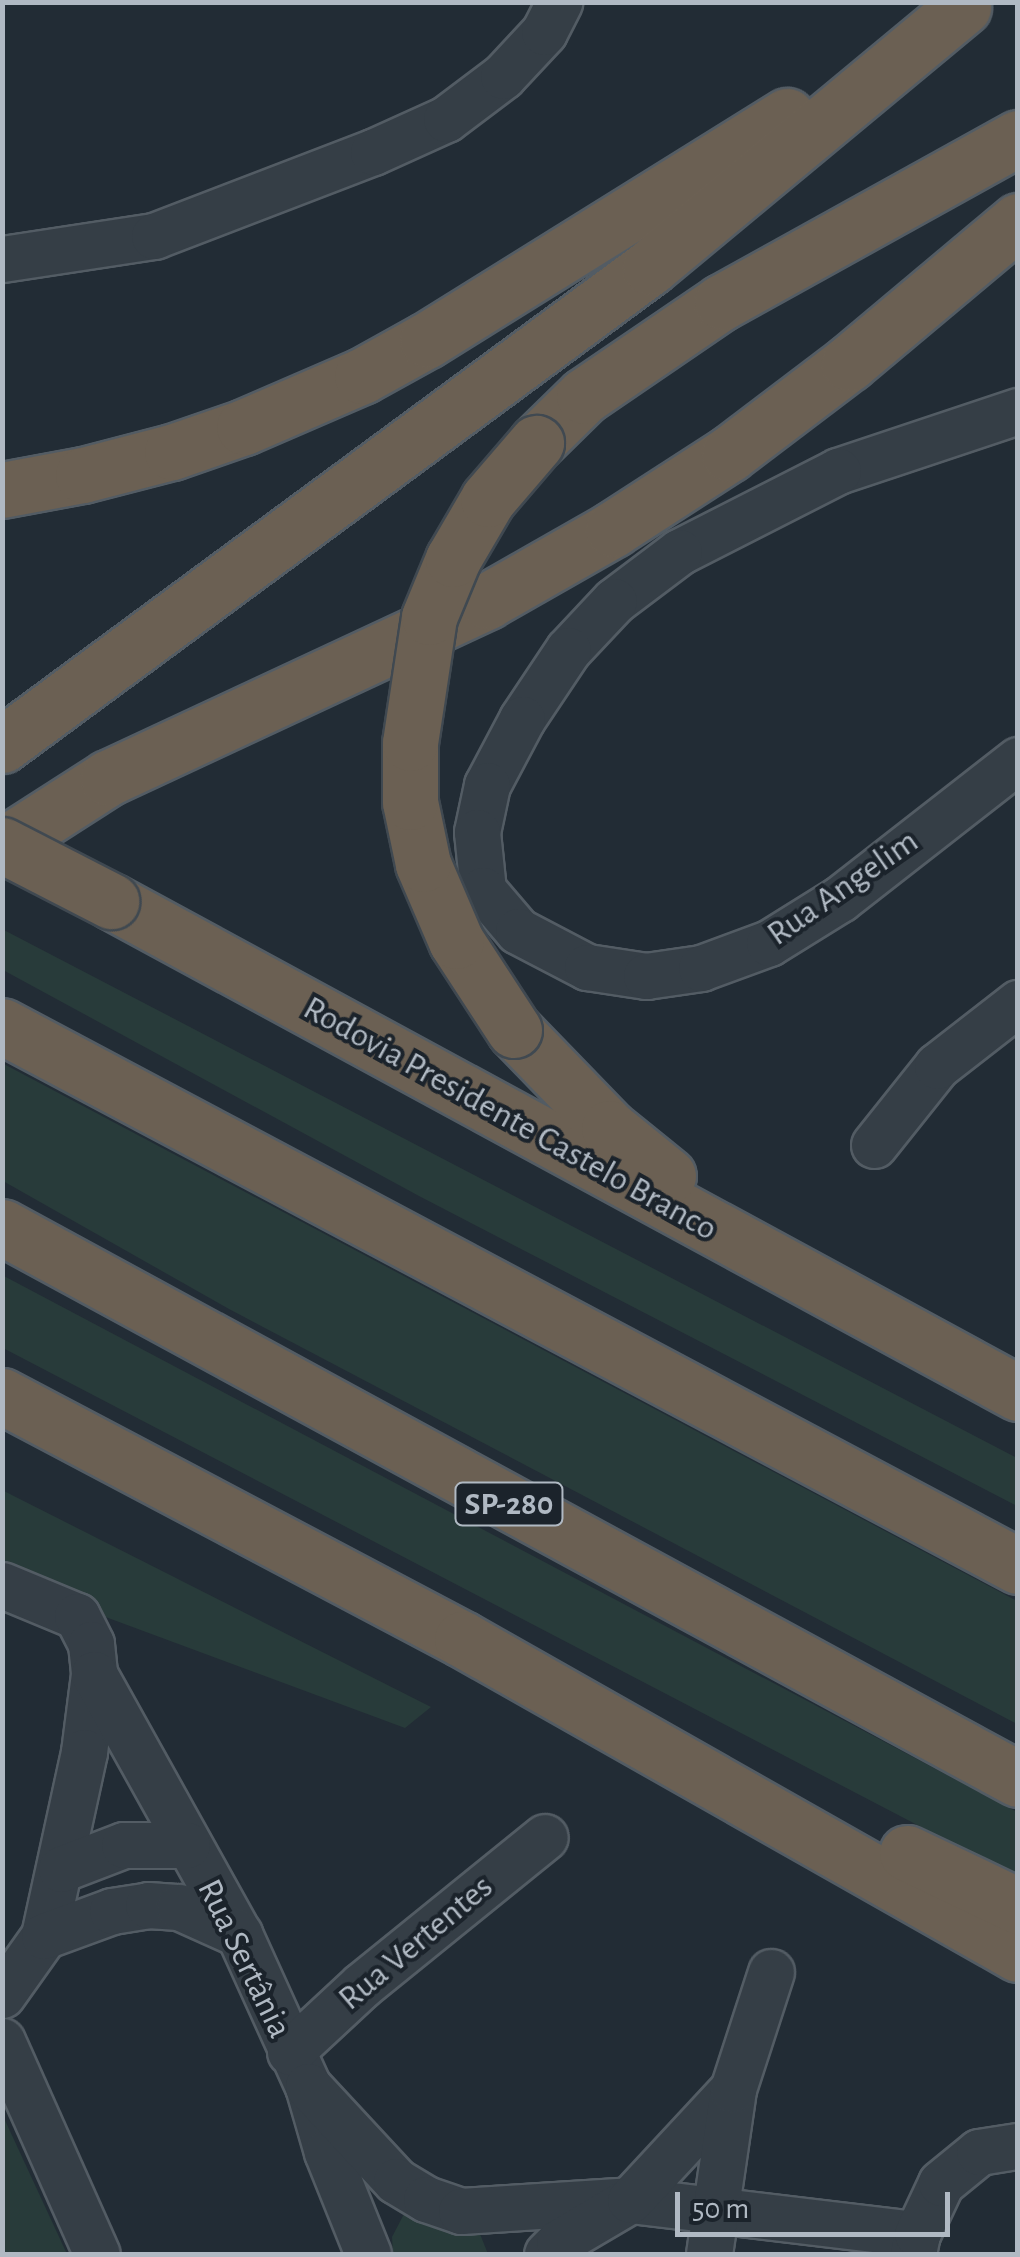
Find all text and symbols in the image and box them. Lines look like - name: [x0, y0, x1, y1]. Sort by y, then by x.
- street label: Rua Angelim: [759, 821, 927, 955]
- street label: Rodovia Presidente Castelo Branco: [296, 988, 724, 1250]
- road number: SP-280: [454, 1477, 564, 1531]
- street label: Rua Vertentes: [330, 1866, 502, 2020]
- street label: Rua Sertânia: [188, 1873, 300, 2045]
- scale bar: [680, 2172, 955, 2234]
- text: 50 m: [692, 2194, 749, 2224]

